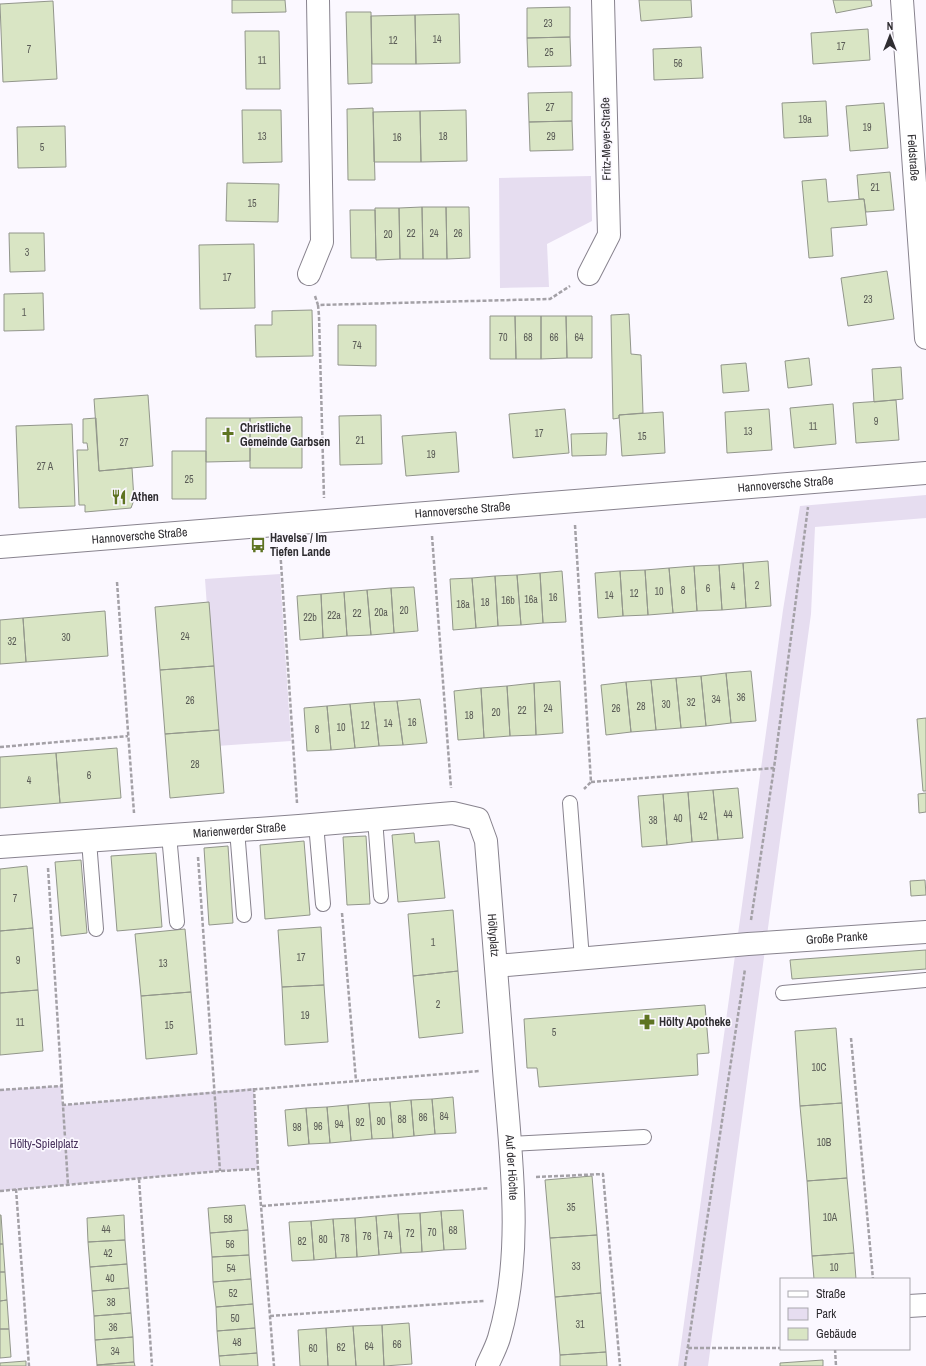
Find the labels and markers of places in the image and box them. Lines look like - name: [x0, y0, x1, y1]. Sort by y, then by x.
- place label: Christliche Gemeinde Garbsen: [240, 420, 330, 450]
- church icon: Christliche Gemeinde Garbsen: [219, 426, 237, 444]
- restaurant icon: Athen: [110, 488, 128, 506]
- place label: Athen: [131, 489, 159, 505]
- place label: Havelse / Im Tiefen Lande: [270, 530, 331, 560]
- bus stop icon: Havelse / Im Tiefen Lande: [249, 536, 267, 554]
- pharmacy icon: Hölty Apotheke: [638, 1013, 656, 1031]
- place label: Hölty Apotheke: [659, 1014, 731, 1030]

